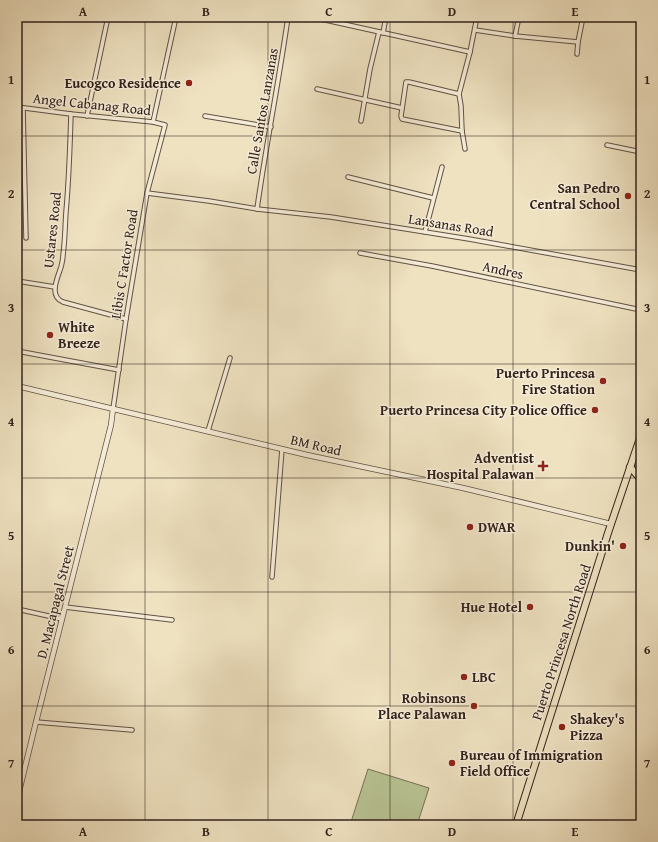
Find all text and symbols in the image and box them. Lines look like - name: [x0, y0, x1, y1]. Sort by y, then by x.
- text: A: [79, 2, 88, 21]
- text: B: [202, 2, 210, 21]
- text: C: [325, 2, 333, 21]
- text: D: [448, 2, 456, 21]
- text: E: [572, 2, 579, 21]
- street label: Calle Santos Lanzanas: [241, 46, 283, 176]
- text: 1: [8, 70, 14, 89]
- text: 1: [644, 70, 650, 89]
- place label: Eucogco Residence: [65, 73, 181, 93]
- marker: Eucogco Residence: [184, 78, 194, 88]
- street label: Angel Cabanag Road: [32, 88, 153, 120]
- place label: San Pedro Central School: [530, 178, 621, 214]
- text: 2: [8, 184, 15, 203]
- text: 2: [644, 184, 651, 203]
- street label: Ustares Road: [38, 190, 66, 269]
- marker: San Pedro Central School: [623, 191, 633, 201]
- street label: Libis C Factor Road: [105, 207, 143, 320]
- street label: Lansanas Road: [407, 208, 495, 242]
- street label: Andres: [481, 256, 525, 284]
- text: 3: [8, 298, 14, 317]
- text: 3: [644, 298, 650, 317]
- place label: White Breeze: [58, 317, 100, 353]
- marker: White Breeze: [45, 330, 55, 340]
- place label: Puerto Princesa Fire Station: [496, 363, 596, 399]
- marker: Puerto Princesa Fire Station: [598, 376, 608, 386]
- place label: Puerto Princesa City Police Office: [380, 400, 587, 420]
- marker: Puerto Princesa City Police Office: [590, 405, 600, 415]
- text: 4: [8, 412, 15, 431]
- text: 4: [644, 412, 651, 431]
- street label: BM Road: [289, 429, 344, 461]
- place label: Adventist Hospital Palawan: [427, 448, 535, 484]
- marker: Adventist Hospital Palawan: [537, 460, 549, 472]
- place label: DWAR: [478, 517, 516, 537]
- marker: DWAR: [465, 522, 475, 532]
- text: 5: [8, 526, 15, 545]
- text: 5: [644, 526, 651, 545]
- place label: Dunkin': [565, 536, 615, 556]
- marker: Dunkin': [618, 541, 628, 551]
- street label: D. Macapagal Street: [31, 543, 79, 661]
- street label: Puerto Princesa North Road: [526, 561, 596, 723]
- place label: Hue Hotel: [461, 597, 523, 617]
- marker: Hue Hotel: [525, 602, 535, 612]
- text: 6: [8, 640, 15, 659]
- text: 6: [644, 640, 651, 659]
- place label: LBC: [472, 667, 496, 687]
- marker: LBC: [459, 672, 469, 682]
- place label: Robinsons Place Palawan: [378, 688, 467, 724]
- marker: Robinsons Place Palawan: [469, 701, 479, 711]
- place label: Shakey's Pizza: [570, 709, 624, 745]
- marker: Shakey's Pizza: [557, 722, 567, 732]
- place label: Bureau of Immigration Field Office: [460, 745, 603, 781]
- text: 7: [8, 754, 15, 773]
- text: 7: [644, 754, 651, 773]
- marker: Bureau of Immigration Field Office: [447, 758, 457, 768]
- text: A: [79, 822, 88, 841]
- text: B: [202, 822, 210, 841]
- text: C: [325, 822, 333, 841]
- text: D: [448, 822, 456, 841]
- text: E: [572, 822, 579, 841]

